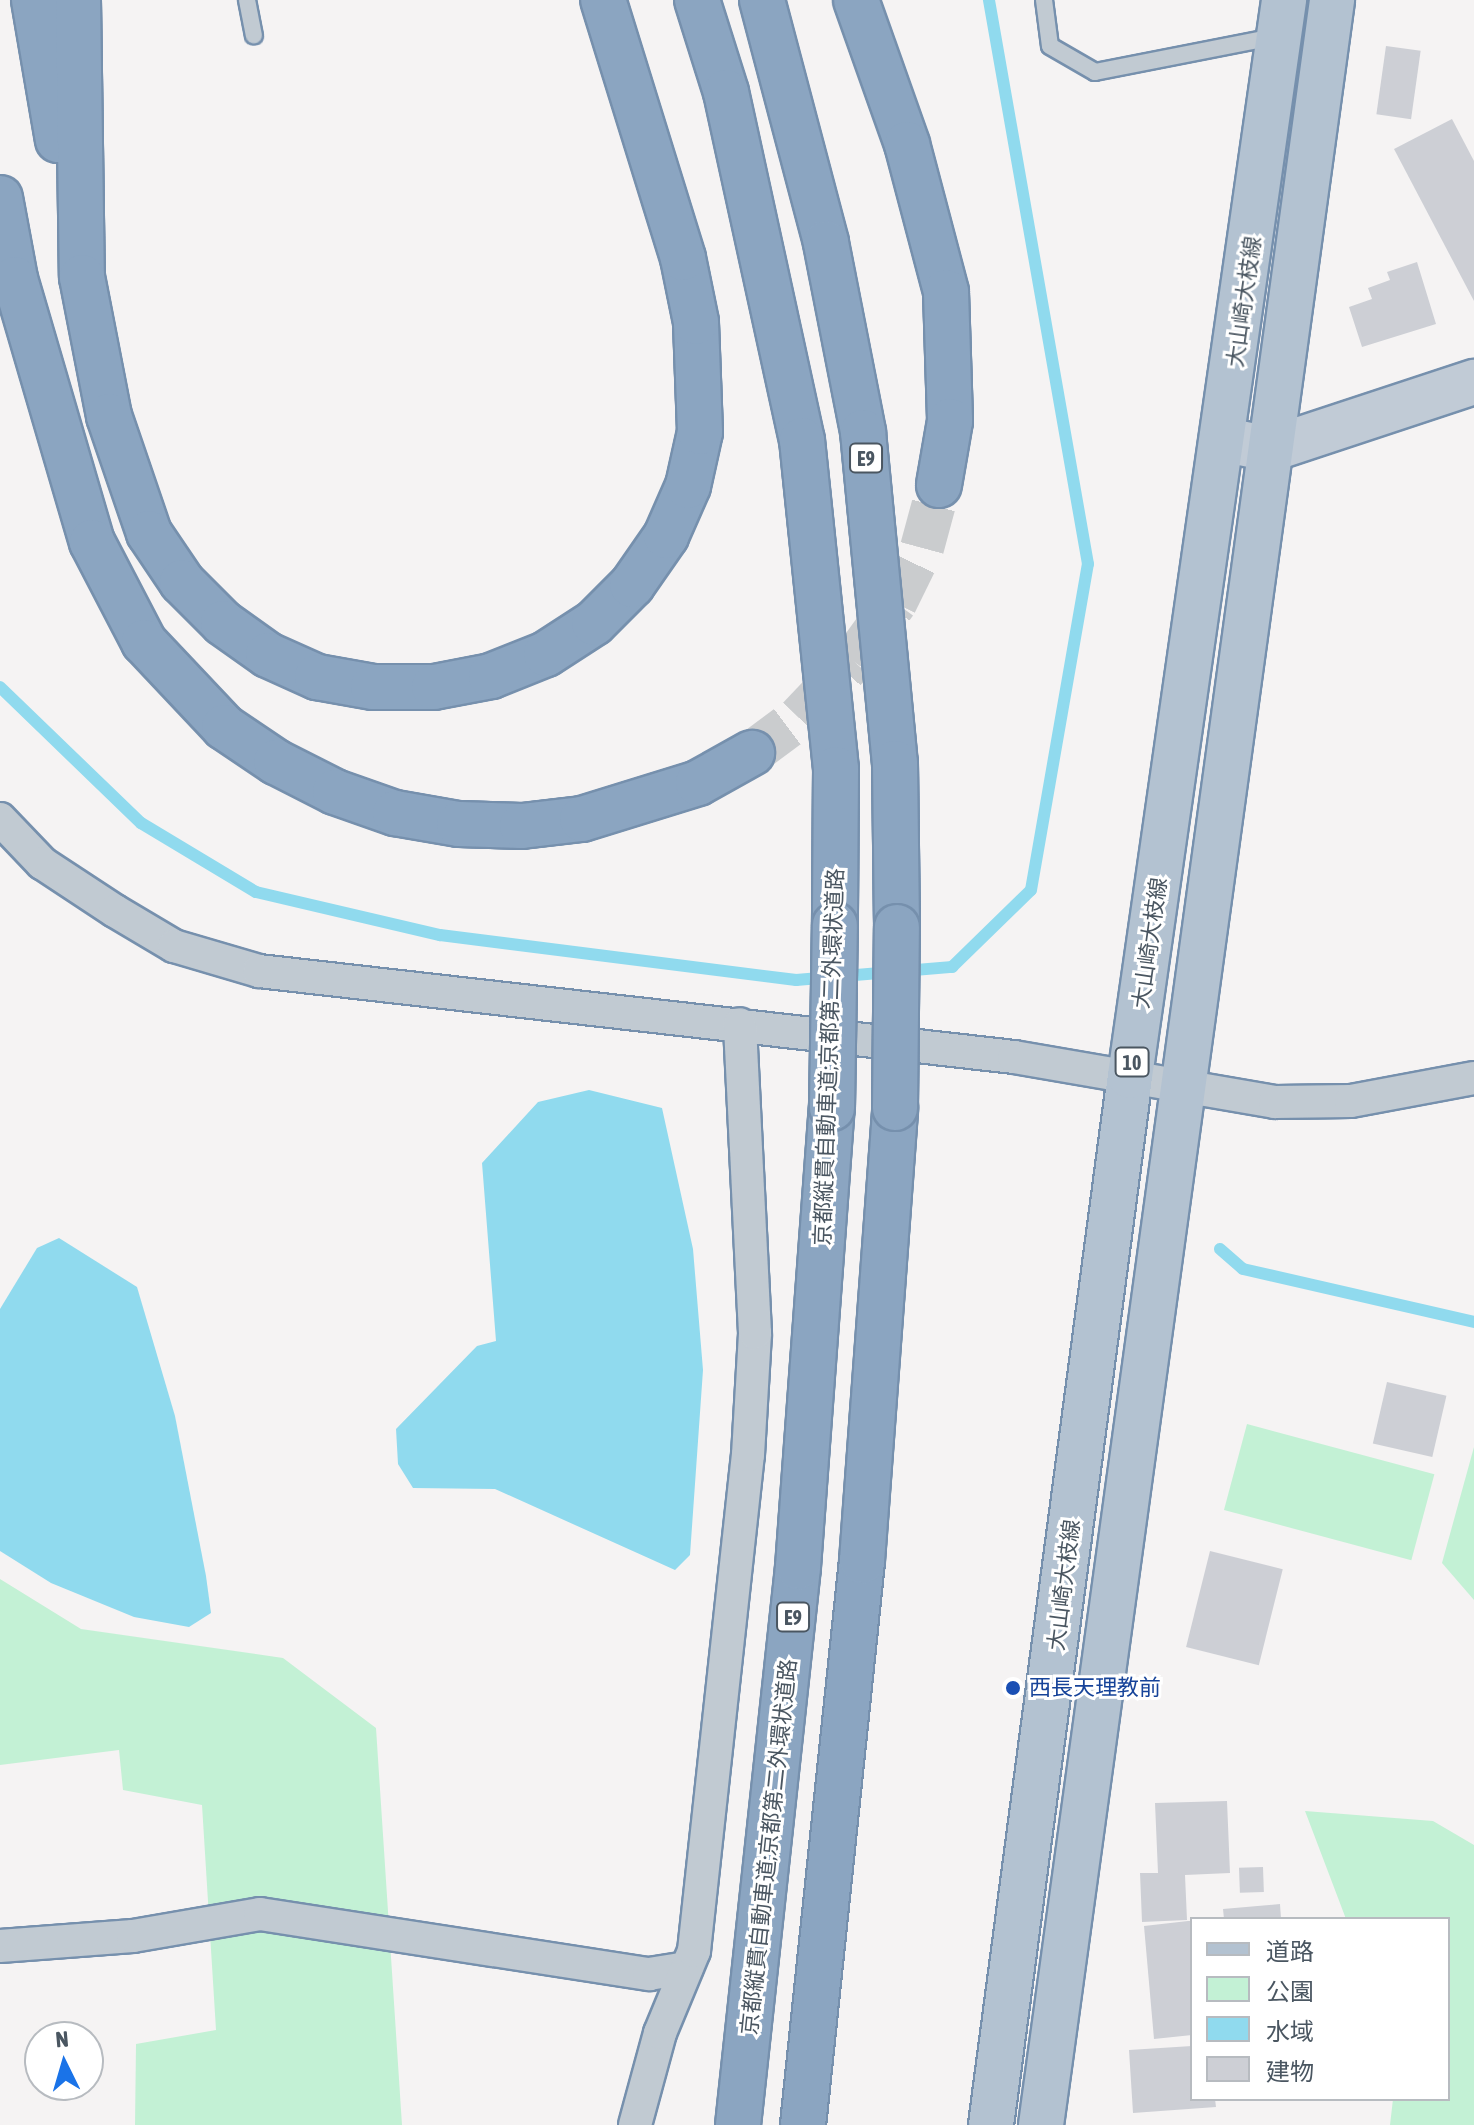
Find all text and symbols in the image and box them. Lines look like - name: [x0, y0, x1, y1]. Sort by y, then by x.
- street label: 大山崎大枝線: [1222, 235, 1266, 369]
- road number: E9: [848, 442, 884, 474]
- street label: 京都縦貫自動車道;京都第二外環状道路: [809, 868, 849, 1246]
- street label: 大山崎大枝線: [1128, 876, 1172, 1010]
- road number: 10: [1114, 1046, 1150, 1078]
- street label: 大山崎大枝線: [1043, 1518, 1085, 1652]
- road number: E9: [775, 1601, 811, 1633]
- street label: 京都縦貫自動車道;京都第二外環状道路: [736, 1658, 802, 2036]
- place label: 西長天理教前: [1029, 1675, 1161, 1701]
- marker: 西長天理教前: [1004, 1679, 1022, 1697]
- legend: [1190, 1917, 1450, 2101]
- text: 道路: [1266, 1938, 1314, 1965]
- text: 公園: [1266, 1978, 1314, 2005]
- text: 水域: [1266, 2018, 1314, 2045]
- north arrow: [24, 2021, 104, 2101]
- text: N: [54, 2026, 70, 2053]
- text: 建物: [1266, 2058, 1314, 2085]

